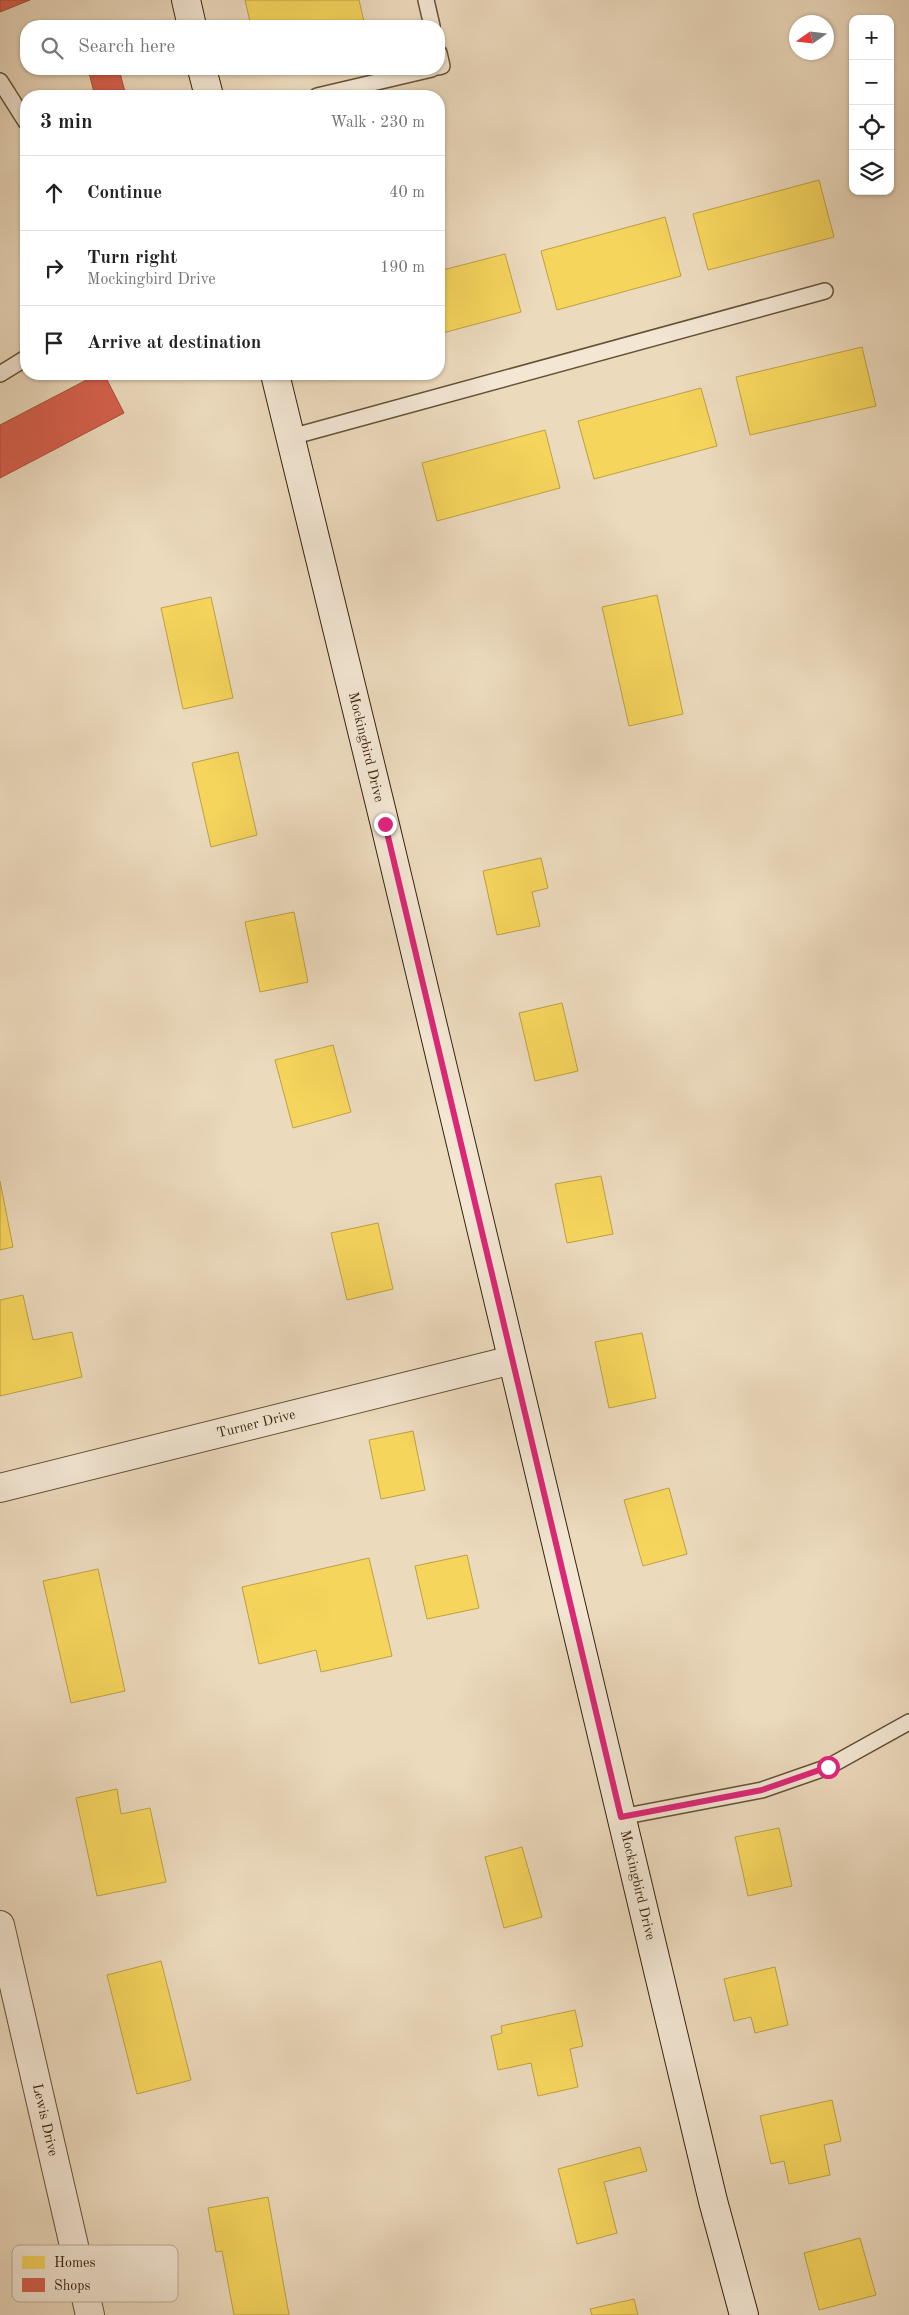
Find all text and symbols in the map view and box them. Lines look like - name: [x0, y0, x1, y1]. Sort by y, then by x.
- north arrow: [789, 15, 834, 60]
- map controls: [849, 15, 894, 195]
- button: +: [849, 15, 894, 60]
- search box: [20, 20, 445, 75]
- icon: search: [38, 34, 66, 62]
- text: Search here: [78, 38, 175, 57]
- button: −: [849, 60, 894, 105]
- button: locate: [849, 105, 894, 150]
- text: 3 min: [40, 112, 93, 133]
- text: Walk · 230 m: [330, 115, 425, 131]
- button: layers: [849, 150, 894, 195]
- icon: ahead: [40, 179, 68, 207]
- text: Continue: [87, 184, 162, 203]
- text: 40 m: [389, 185, 425, 201]
- text: Turn right: [87, 249, 177, 268]
- icon: right: [40, 254, 68, 282]
- text: 190 m: [380, 260, 425, 276]
- text: Mockingbird Drive: [87, 272, 216, 288]
- icon: arrive: [40, 329, 68, 357]
- text: Arrive at destination: [87, 334, 261, 353]
- street label: Mockingbird Drive: [346, 691, 386, 803]
- route end: [374, 813, 397, 836]
- street label: Turner Drive: [215, 1407, 297, 1441]
- route start: [817, 1756, 840, 1779]
- street label: Mockingbird Drive: [618, 1829, 658, 1941]
- street label: Lewis Drive: [30, 2082, 60, 2158]
- legend: [12, 2245, 178, 2302]
- text: Homes: [54, 2256, 96, 2270]
- text: Shops: [54, 2279, 91, 2293]

